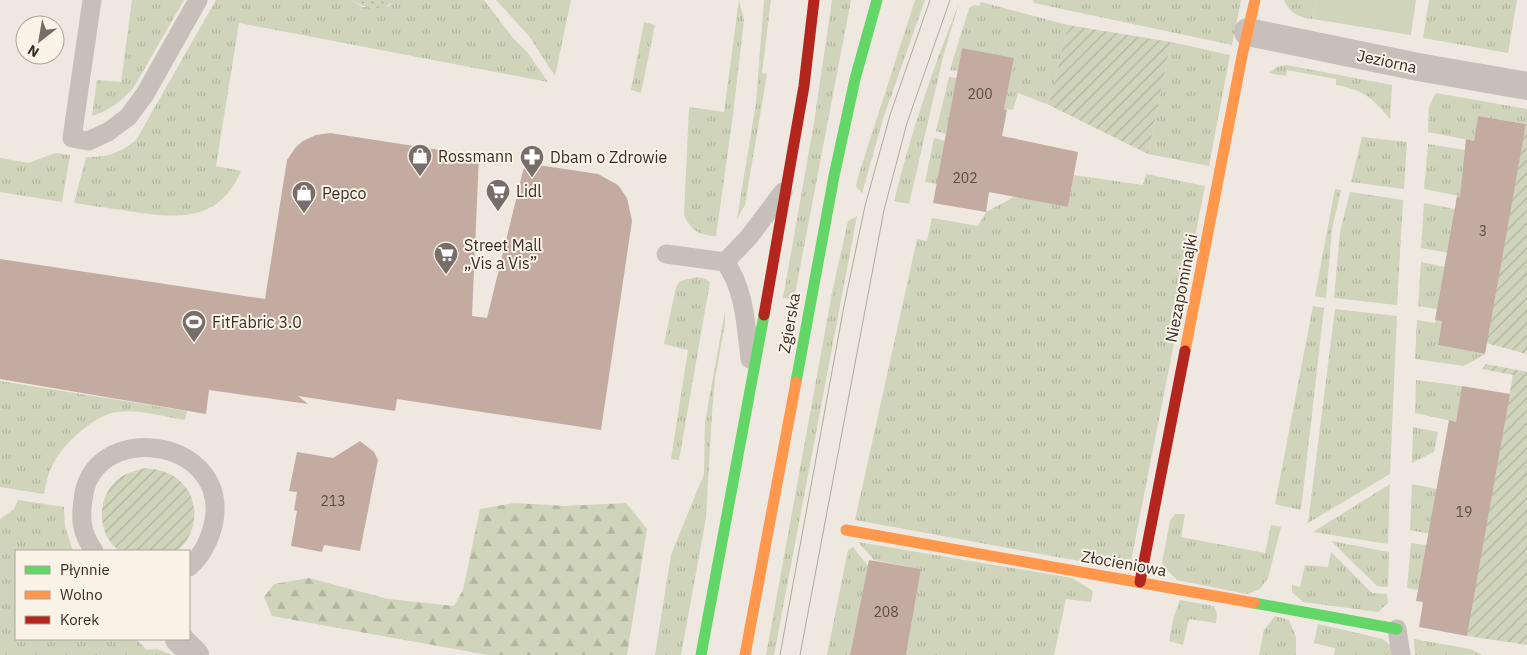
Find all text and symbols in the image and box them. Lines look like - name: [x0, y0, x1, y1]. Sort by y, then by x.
- north arrow: [15, 15, 65, 65]
- text: N: [24, 41, 42, 61]
- street label: Jeziorna: [1355, 45, 1419, 77]
- house number: 200: [967, 85, 993, 103]
- shop icon: Rossmann: [407, 143, 433, 177]
- pharmacy icon: Dbam o Zdrowie: [519, 144, 545, 178]
- place label: Rossmann: [438, 146, 513, 166]
- place label: Dbam o Zdrowie: [550, 147, 668, 167]
- house number: 202: [952, 169, 978, 187]
- supermarket icon: Lidl: [485, 178, 511, 212]
- shop icon: Pepco: [291, 180, 317, 214]
- place label: Lidl: [516, 181, 542, 201]
- place label: Pepco: [322, 183, 366, 203]
- house number: 3: [1479, 222, 1487, 240]
- street label: Niezapominajki: [1161, 232, 1201, 344]
- place label: Street Mall „Vis a Vis”: [464, 235, 542, 273]
- supermarket icon: Street Mall „Vis a Vis”: [433, 241, 459, 275]
- street label: Zgierska: [774, 291, 804, 355]
- sports icon: FitFabric 3.0: [181, 309, 207, 343]
- place label: FitFabric 3.0: [212, 312, 302, 332]
- house number: 213: [320, 492, 346, 510]
- house number: 19: [1456, 503, 1472, 521]
- street label: Złocieniowa: [1080, 546, 1169, 580]
- legend: [15, 550, 190, 640]
- text: Płynnie: [60, 560, 110, 579]
- text: Wolno: [60, 585, 103, 604]
- house number: 208: [873, 603, 899, 621]
- text: Korek: [60, 610, 99, 629]

